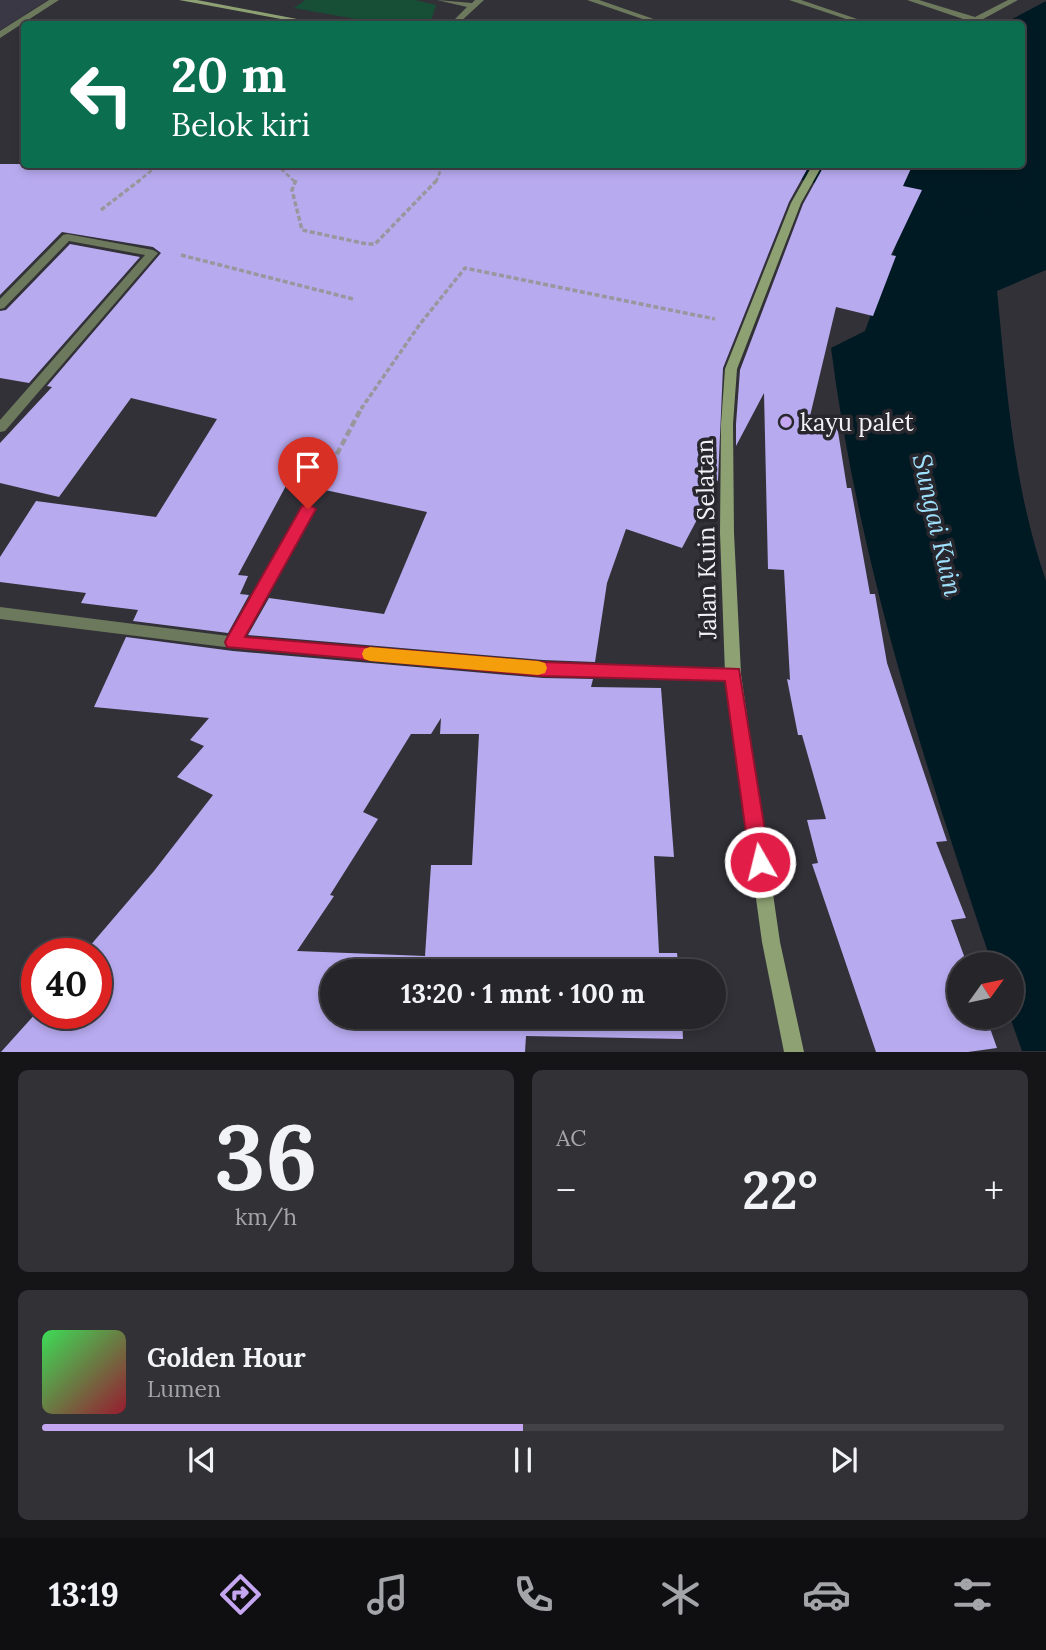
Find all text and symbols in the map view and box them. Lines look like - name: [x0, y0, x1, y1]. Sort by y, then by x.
- text: 20 m: [171, 43, 286, 105]
- icon: left: [56, 49, 147, 140]
- text: Belok kiri: [171, 104, 310, 145]
- place label: kayu palet: [800, 407, 914, 438]
- marker: kayu palet: [778, 414, 794, 430]
- pin: [278, 437, 338, 509]
- street label: Jalan Kuin Selatan: [689, 439, 723, 640]
- icon: arrive: [289, 448, 327, 486]
- water label: Sungai Kuin: [906, 450, 970, 600]
- position arrow: [723, 825, 797, 899]
- speed limit sign: 40: [21, 938, 112, 1029]
- north arrow: [947, 952, 1024, 1029]
- map controls: [947, 952, 1024, 1029]
- text: 13:20 · 1 mnt · 100 m: [401, 977, 645, 1010]
- text: 36: [214, 1098, 318, 1215]
- text: AC: [556, 1123, 586, 1152]
- text: 22°: [742, 1157, 818, 1223]
- text: −: [556, 1166, 576, 1214]
- text: +: [984, 1166, 1004, 1214]
- text: km/h: [235, 1202, 297, 1231]
- text: Golden Hour: [147, 1341, 306, 1374]
- text: Lumen: [147, 1374, 221, 1403]
- icon: previous: [183, 1441, 221, 1479]
- icon: pause: [504, 1441, 542, 1479]
- icon: next: [825, 1441, 863, 1479]
- icon: directions: [216, 1570, 265, 1619]
- icon: music: [363, 1570, 412, 1619]
- icon: phone: [509, 1570, 558, 1619]
- icon: climate: [656, 1570, 705, 1619]
- icon: car: [802, 1570, 851, 1619]
- icon: filters: [948, 1570, 997, 1619]
- text: 13:19: [49, 1574, 119, 1615]

